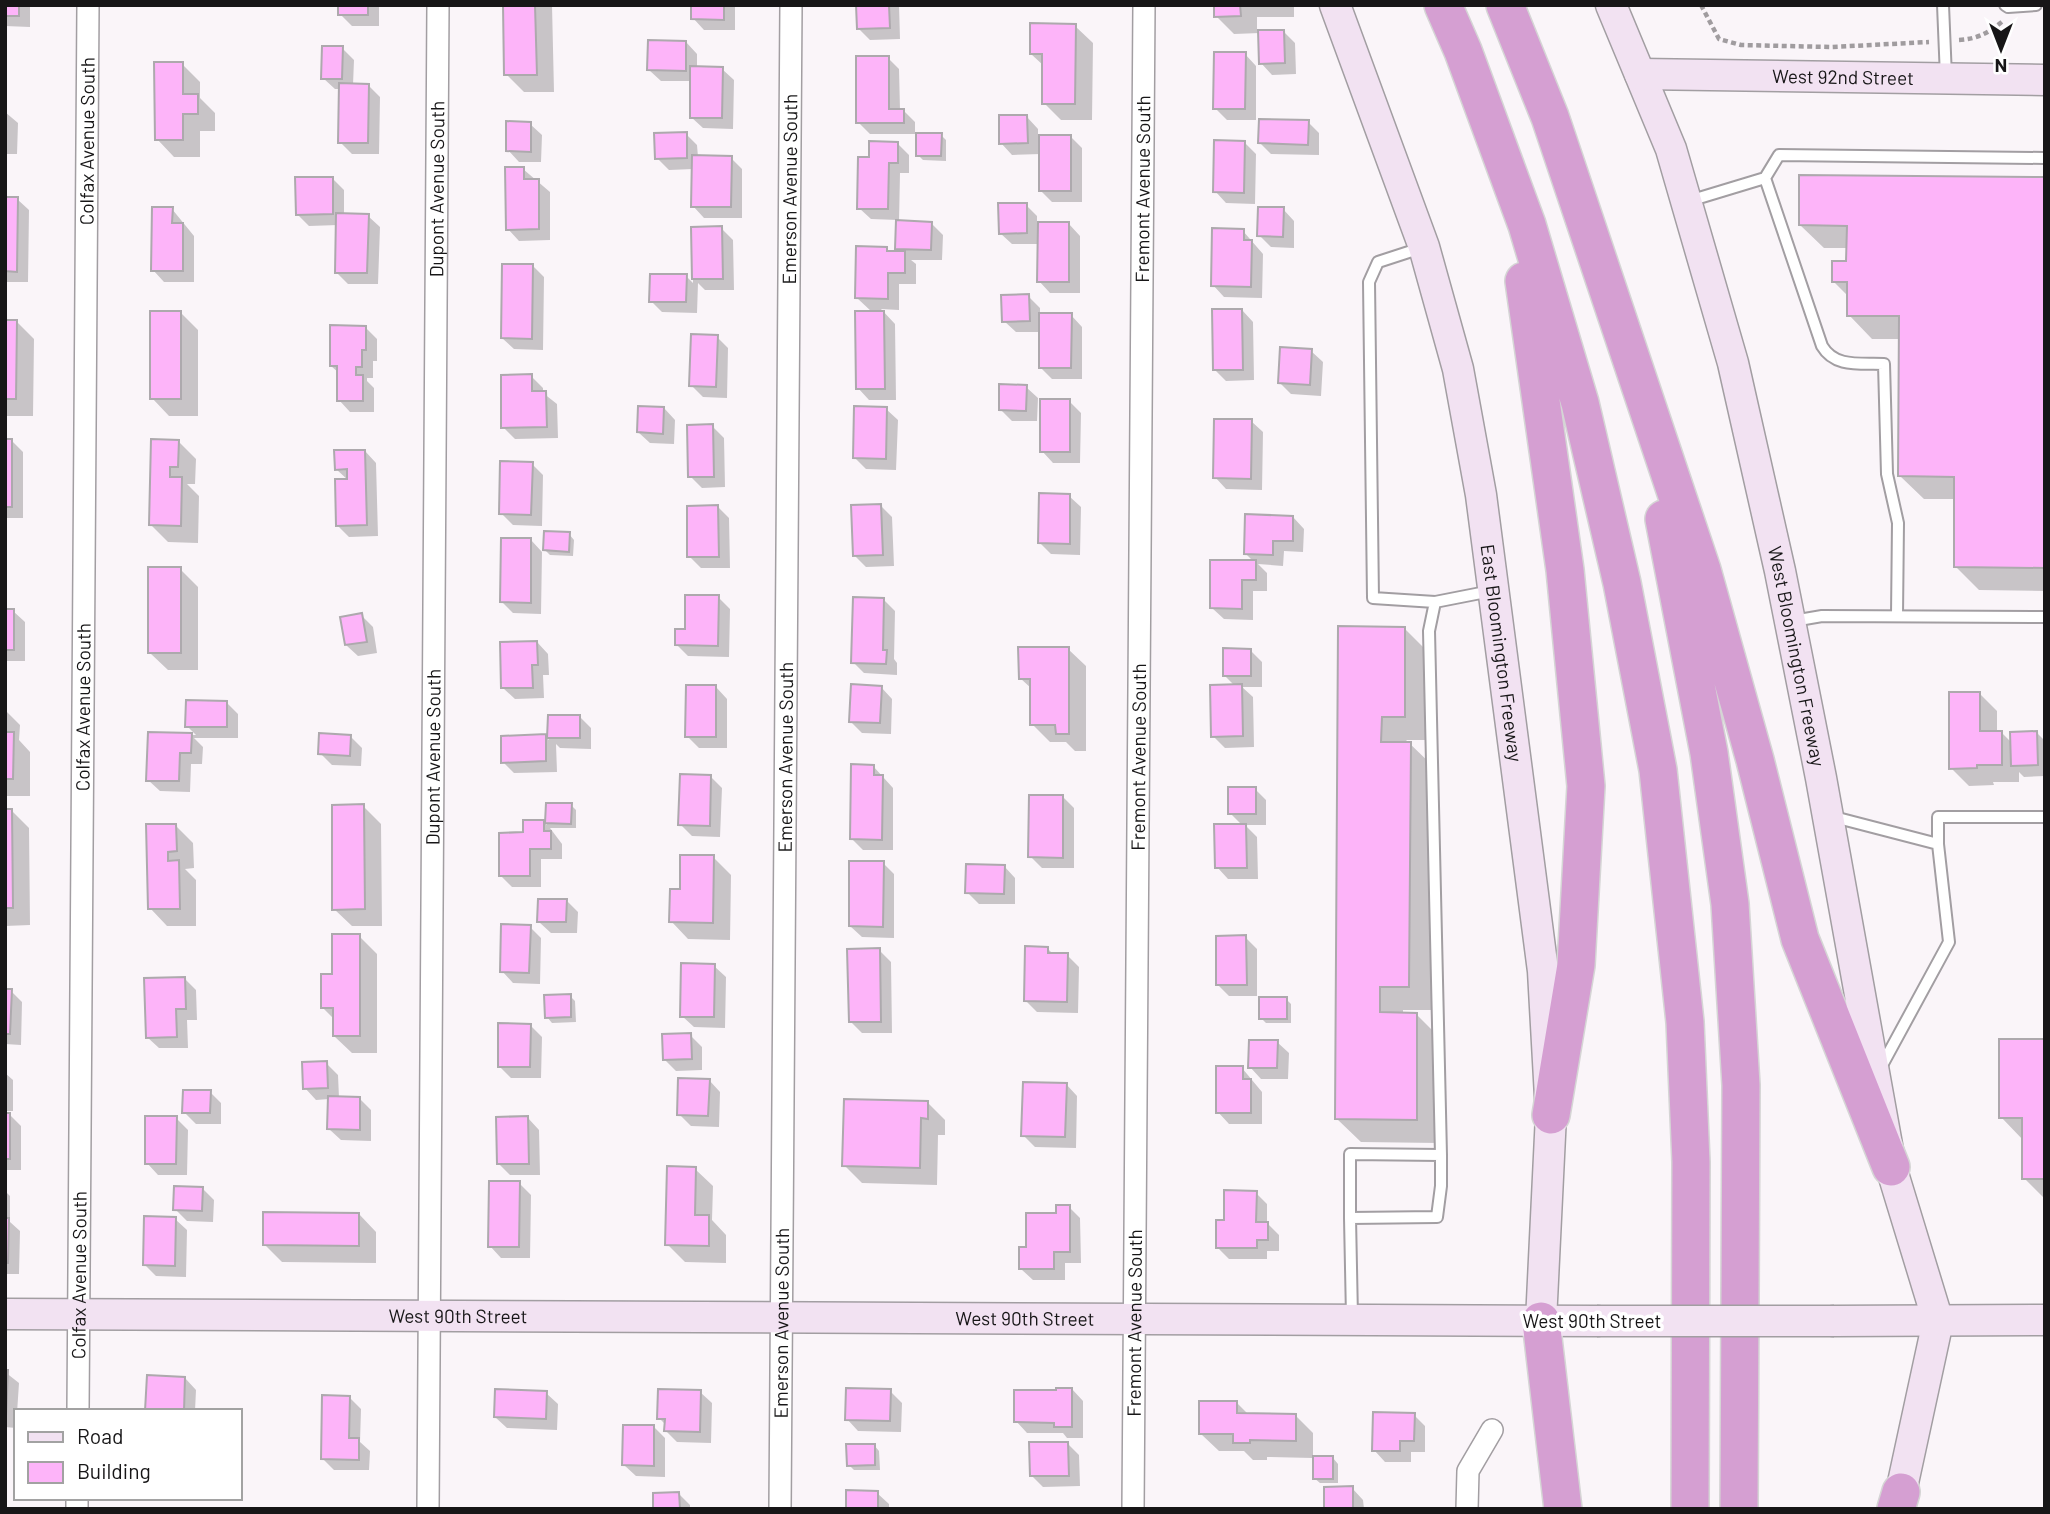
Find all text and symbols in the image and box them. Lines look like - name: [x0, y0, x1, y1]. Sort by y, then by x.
- north arrow: [1966, 14, 2036, 84]
- text: N: [1995, 55, 2007, 78]
- street label: Colfax Avenue South: [74, 57, 99, 225]
- street label: West 92nd Street: [1772, 64, 1914, 89]
- street label: Emerson Avenue South: [777, 94, 801, 284]
- street label: Fremont Avenue South: [1130, 95, 1154, 283]
- street label: Dupont Avenue South: [424, 101, 448, 277]
- street label: East Bloomington Freeway: [1477, 543, 1528, 764]
- street label: West Bloomington Freeway: [1764, 544, 1830, 769]
- street label: Colfax Avenue South: [70, 623, 95, 791]
- street label: Emerson Avenue South: [773, 662, 797, 852]
- street label: Fremont Avenue South: [1126, 663, 1150, 851]
- street label: Dupont Avenue South: [420, 669, 445, 845]
- street label: Colfax Avenue South: [66, 1191, 91, 1359]
- street label: Emerson Avenue South: [769, 1228, 793, 1418]
- street label: Fremont Avenue South: [1122, 1229, 1146, 1417]
- street label: West 90th Street: [388, 1304, 528, 1327]
- street label: West 90th Street: [955, 1306, 1095, 1330]
- street label: West 90th Street: [1522, 1309, 1662, 1332]
- legend: [14, 1409, 242, 1500]
- text: Road: [77, 1423, 123, 1448]
- text: Building: [77, 1458, 151, 1483]

